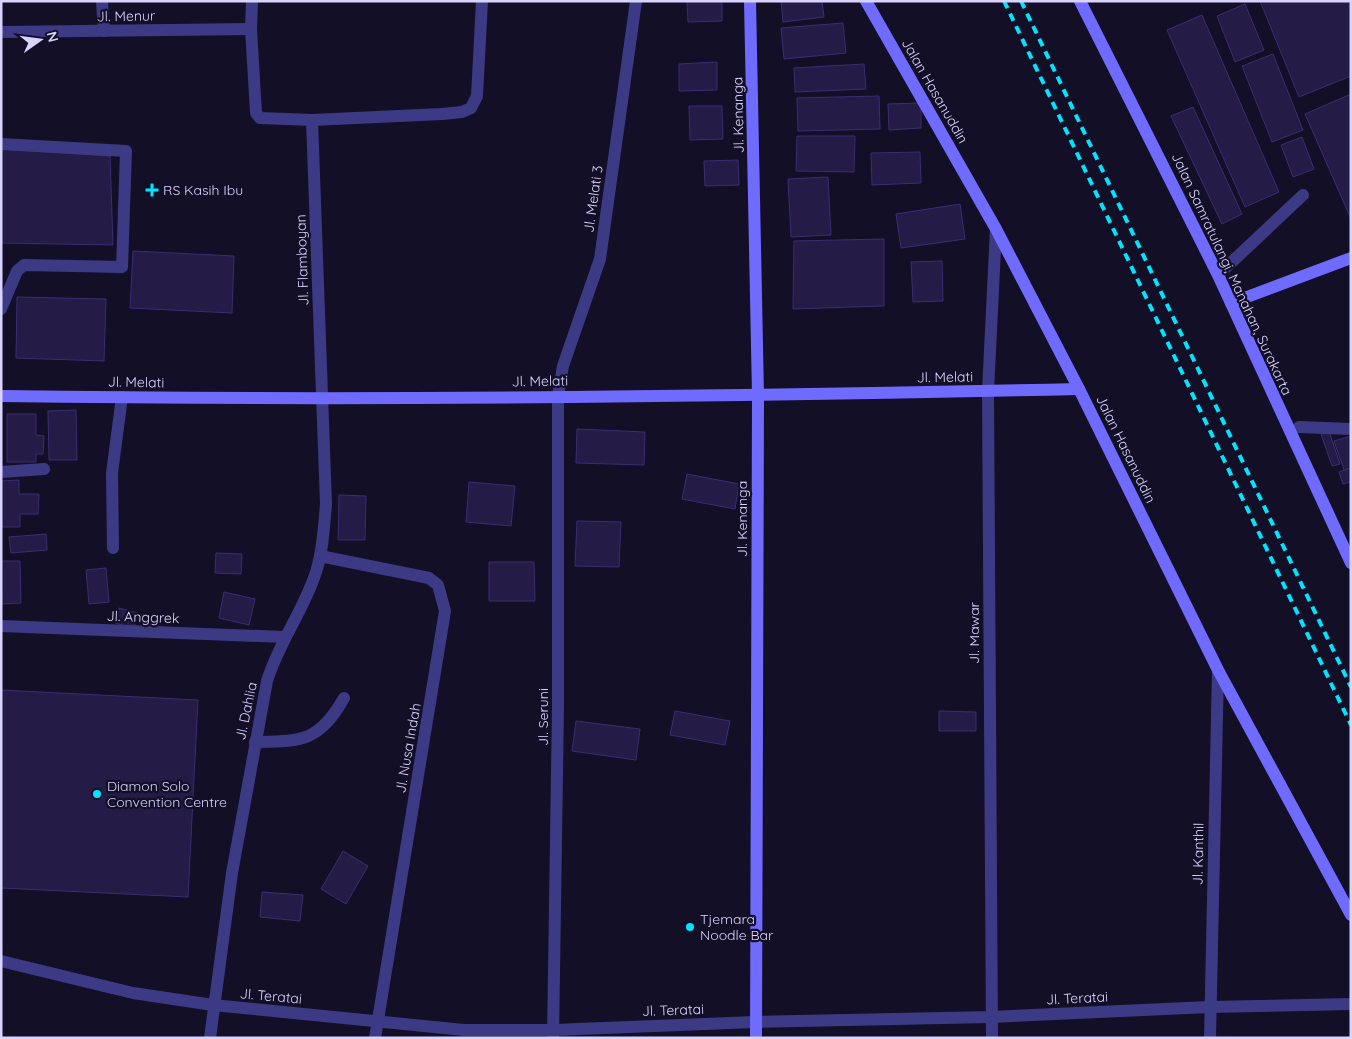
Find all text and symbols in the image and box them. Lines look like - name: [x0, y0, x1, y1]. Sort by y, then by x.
- street label: Jl. Menur: [97, 6, 156, 26]
- north arrow: [15, 15, 65, 65]
- text: N: [43, 30, 63, 44]
- street label: Jalan Hasanuddin: [898, 35, 972, 147]
- street label: Jl. Kenanga: [728, 77, 748, 153]
- street label: Jalan Samratulangi, Manahan, Surakarta: [1168, 150, 1296, 398]
- street label: Jl. Melati 3: [579, 164, 607, 234]
- place label: RS Kasih Ibu: [163, 181, 243, 199]
- marker: RS Kasih Ibu: [145, 183, 159, 197]
- street label: Jl. Flamboyan: [291, 214, 313, 306]
- street label: Jl. Melati: [917, 368, 973, 386]
- street label: Jl. Melati: [512, 372, 568, 390]
- street label: Jl. Melati: [108, 373, 164, 391]
- street label: Jalan Hasanuddin: [1092, 392, 1160, 506]
- street label: Jl. Kenanga: [733, 481, 751, 557]
- street label: Jl. Mawar: [965, 601, 983, 664]
- street label: Jl. Anggrek: [106, 607, 180, 627]
- street label: Jl. Dahlia: [231, 680, 261, 742]
- street label: Jl. Seruni: [534, 688, 552, 746]
- street label: Jl. Nusa Indah: [391, 702, 425, 794]
- place label: Diamon Solo Convention Centre: [107, 777, 227, 811]
- marker: Diamon Solo Convention Centre: [91, 788, 103, 800]
- street label: Jl. Kanthil: [1188, 823, 1208, 885]
- place label: Tjemara Noodle Bar: [700, 910, 774, 944]
- marker: Tjemara Noodle Bar: [684, 921, 696, 933]
- street label: Jl. Teratai: [239, 984, 303, 1008]
- street label: Jl. Teratai: [1045, 987, 1109, 1009]
- street label: Jl. Teratai: [642, 1000, 704, 1020]

